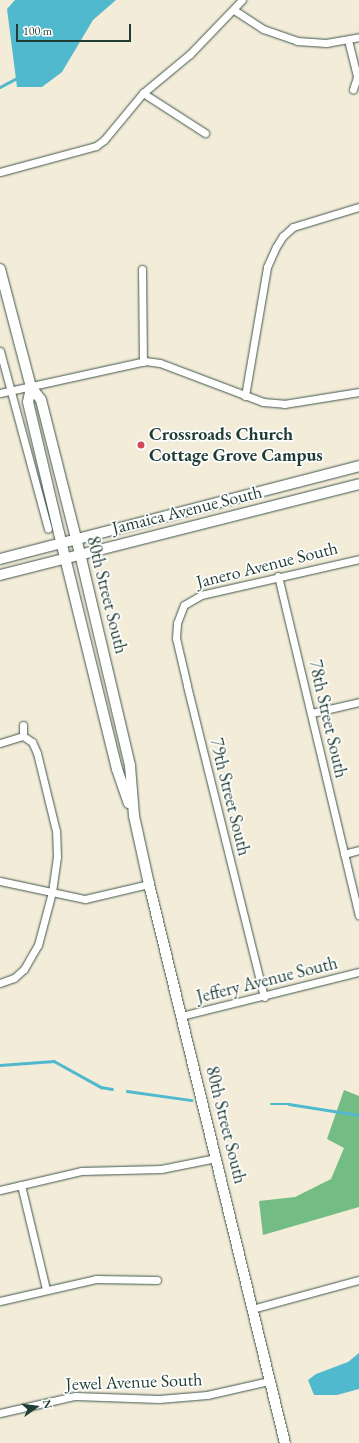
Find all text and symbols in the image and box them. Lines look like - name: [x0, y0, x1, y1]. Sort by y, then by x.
- scale bar: [18, 16, 133, 42]
- text: 100 m: [23, 23, 52, 39]
- place label: Crossroads Church Cottage Grove Campus: [149, 424, 323, 466]
- marker: Crossroads Church Cottage Grove Campus: [136, 440, 146, 450]
- street label: Jamaica Avenue South: [110, 481, 264, 539]
- street label: 80th Street South: [82, 534, 132, 656]
- street label: Janero Avenue South: [194, 537, 340, 593]
- street label: 78th Street South: [304, 658, 352, 780]
- street label: 79th Street South: [205, 736, 255, 858]
- street label: Jeffery Avenue South: [194, 952, 340, 1008]
- street label: 80th Street South: [201, 1064, 251, 1186]
- street label: Jewel Avenue South: [65, 1369, 203, 1395]
- north arrow: [16, 1387, 56, 1427]
- text: N: [40, 1398, 56, 1410]

